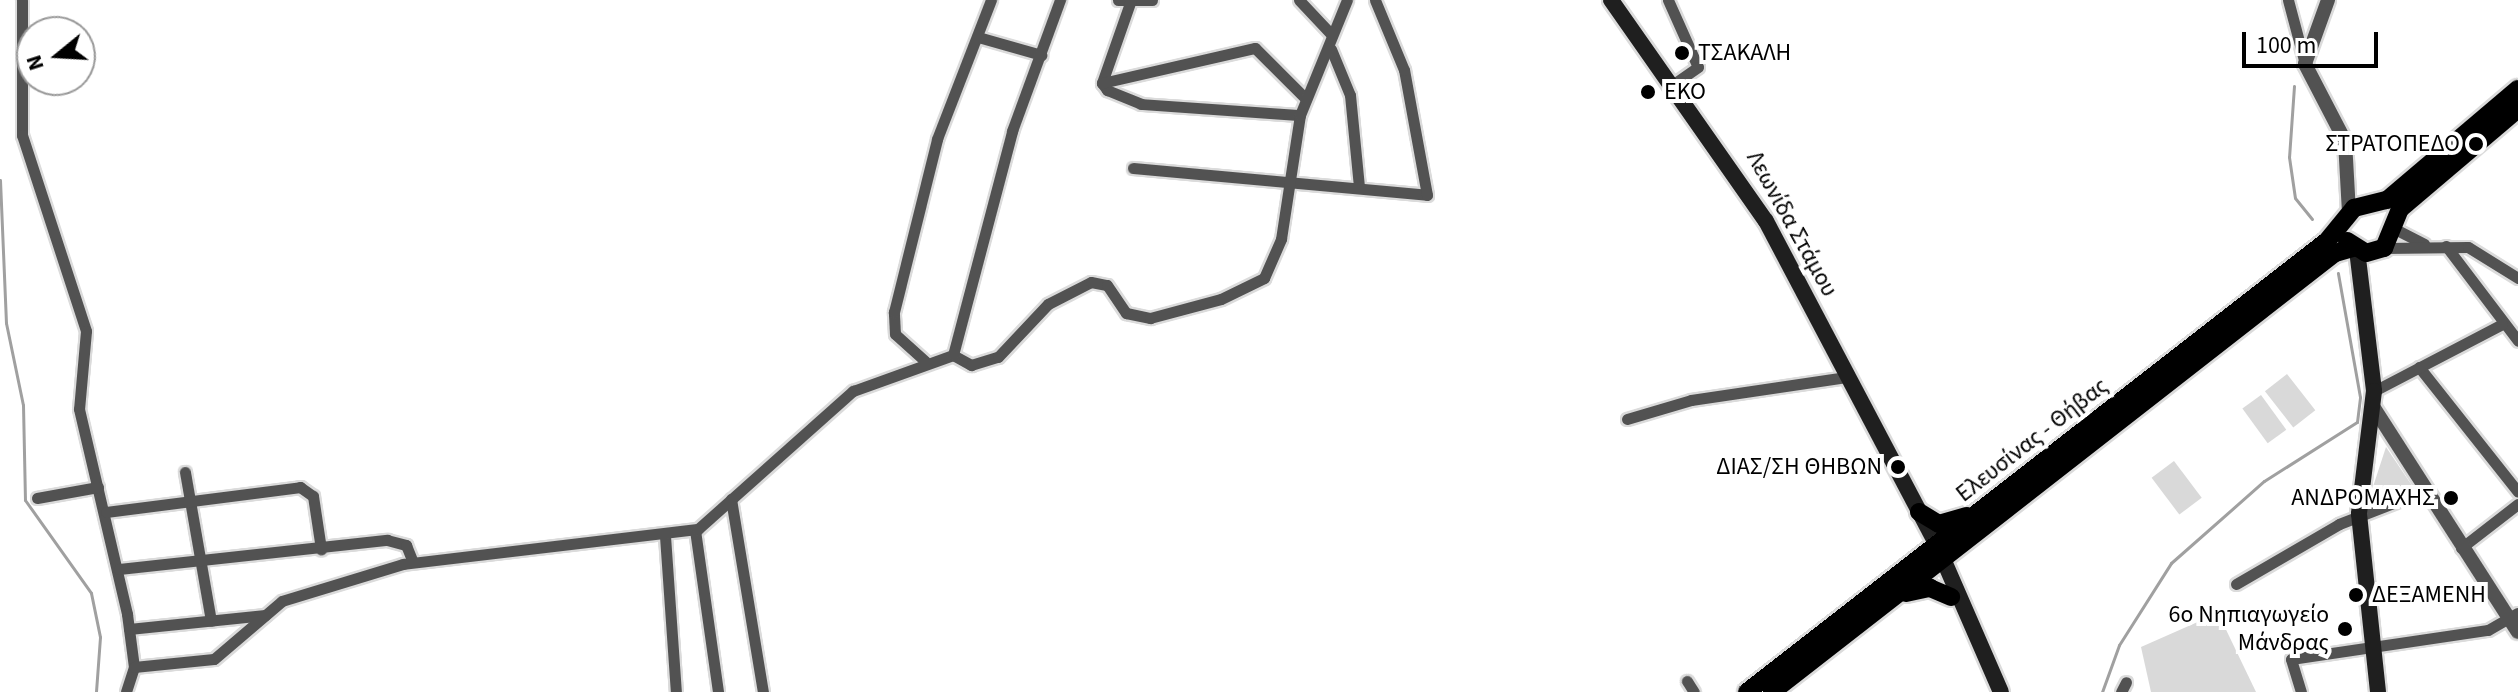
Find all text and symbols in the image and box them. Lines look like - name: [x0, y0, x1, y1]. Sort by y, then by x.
- north arrow: [16, 16, 96, 96]
- scale bar: [2246, 16, 2382, 66]
- text: 100 m: [2256, 28, 2316, 63]
- place label: ΤΣΑΚΑΛΗ: [1698, 39, 1791, 67]
- marker: ΤΣΑΚΑΛΗ: [1673, 44, 1691, 62]
- text: N: [18, 51, 53, 75]
- place label: EKO: [1664, 78, 1706, 106]
- marker: EKO: [1639, 83, 1657, 101]
- place label: ΣΤΡΑΤΟΠΕΔΟ: [2325, 130, 2460, 158]
- marker: ΣΤΡΑΤΟΠΕΔΟ: [2467, 135, 2485, 153]
- street label: Λεωνίδα Στάμου: [1740, 146, 1844, 302]
- street label: Ελευσίνας - Θήβας: [1950, 372, 2114, 508]
- place label: ΔΙΑΣ/ΣΗ ΘΗΒΩΝ: [1716, 453, 1882, 481]
- marker: ΔΙΑΣ/ΣΗ ΘΗΒΩΝ: [1889, 458, 1907, 476]
- place label: ΑΝΔΡΟΜΑΧΗΣ: [2291, 484, 2435, 512]
- marker: ΑΝΔΡΟΜΑΧΗΣ: [2442, 489, 2460, 507]
- place label: ΔΕΞΑΜΕΝΗ: [2372, 581, 2486, 609]
- marker: ΔΕΞΑΜΕΝΗ: [2347, 586, 2365, 604]
- place label: 6ο Νηπιαγωγείο Μάνδρας: [2169, 601, 2329, 657]
- marker: 6ο Νηπιαγωγείο Μάνδρας: [2336, 620, 2354, 638]

